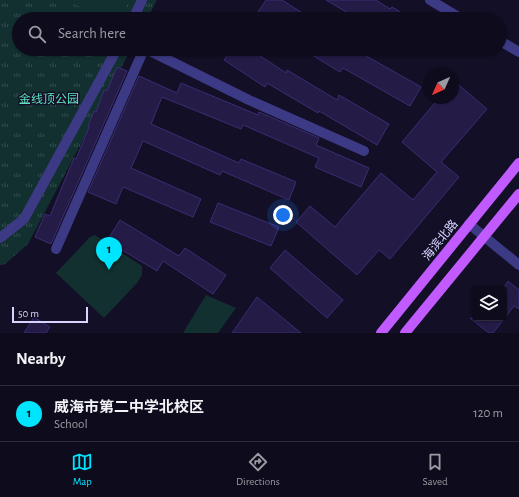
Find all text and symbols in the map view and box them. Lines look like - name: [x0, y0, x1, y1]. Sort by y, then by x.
- search box: [12, 12, 507, 56]
- icon: search: [26, 23, 48, 45]
- text: Search here: [58, 26, 126, 41]
- north arrow: [423, 68, 459, 104]
- park label: 金线顶公园: [19, 92, 79, 105]
- your location: [273, 205, 293, 225]
- street label: 海滨北路: [419, 217, 460, 262]
- pin: 1: [96, 237, 122, 270]
- map controls: [471, 285, 507, 321]
- button: layers: [471, 285, 507, 321]
- scale bar: [12, 305, 88, 324]
- text: 50 m: [18, 308, 39, 319]
- text: Nearby: [16, 350, 66, 367]
- text: 威海市第二中学北校区: [54, 400, 204, 415]
- text: 1: [27, 407, 31, 420]
- text: 120 m: [473, 407, 503, 420]
- text: School: [54, 418, 88, 431]
- tab: Map: [71, 451, 93, 488]
- tab: Directions: [236, 451, 280, 488]
- tab: Saved: [422, 451, 448, 488]

